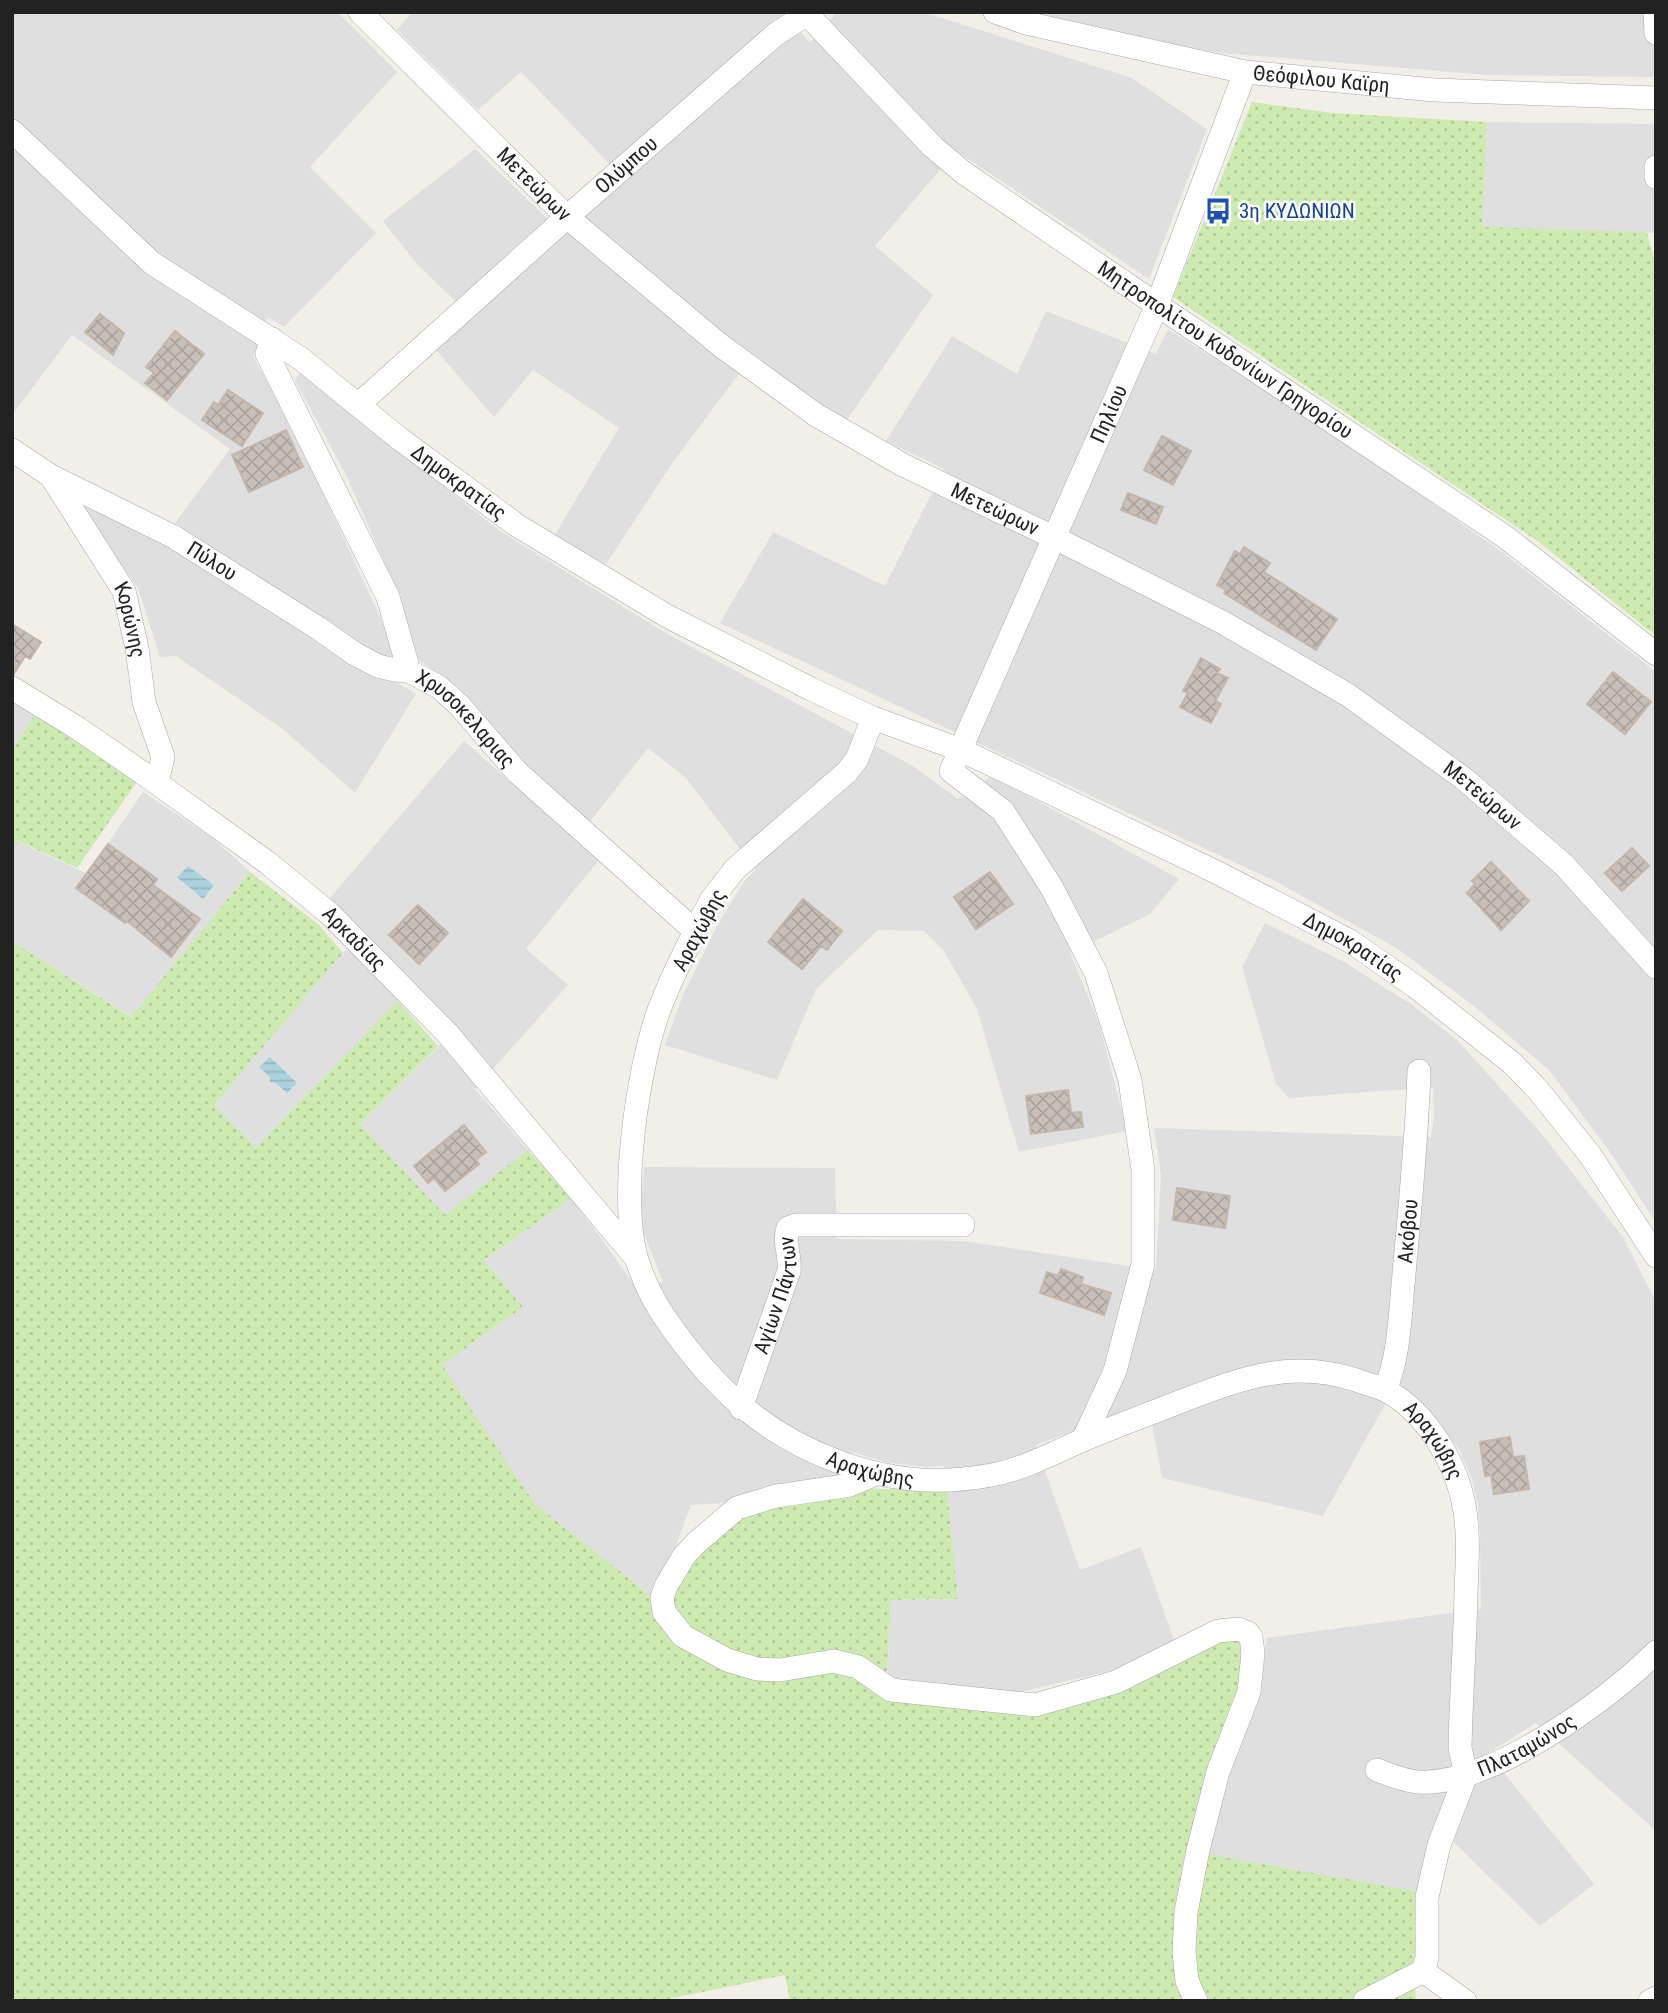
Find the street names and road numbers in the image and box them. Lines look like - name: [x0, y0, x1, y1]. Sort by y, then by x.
- street label: Θεόφιλου Καϊρη: [1252, 61, 1391, 98]
- street label: Ολύμπου: [590, 131, 662, 199]
- street label: Μετεώρων: [492, 143, 576, 226]
- street label: Μητροπολίτου Κυδονίων Γρηγορίου: [1093, 256, 1357, 444]
- street label: Πηλίου: [1086, 381, 1132, 446]
- street label: Δημοκρατίας: [407, 439, 511, 525]
- street label: Μετεώρων: [947, 478, 1043, 540]
- street label: Πύλου: [183, 536, 241, 586]
- street label: Κορώνης: [109, 577, 150, 659]
- street label: Χρυσοκελαριας: [412, 665, 520, 773]
- street label: Μετεώρων: [1439, 756, 1526, 835]
- street label: Αραχώβης: [667, 885, 731, 975]
- street label: Αρκαδίας: [317, 901, 391, 976]
- street label: Δημοκρατίας: [1300, 907, 1407, 986]
- street label: Ακόβου: [1393, 1198, 1423, 1264]
- street label: Αγίων Πάντων: [749, 1236, 801, 1357]
- street label: Αραχώβης: [1399, 1396, 1468, 1483]
- street label: Αραχώβης: [823, 1446, 915, 1491]
- street label: Πλαταμώνος: [1474, 1709, 1580, 1782]

